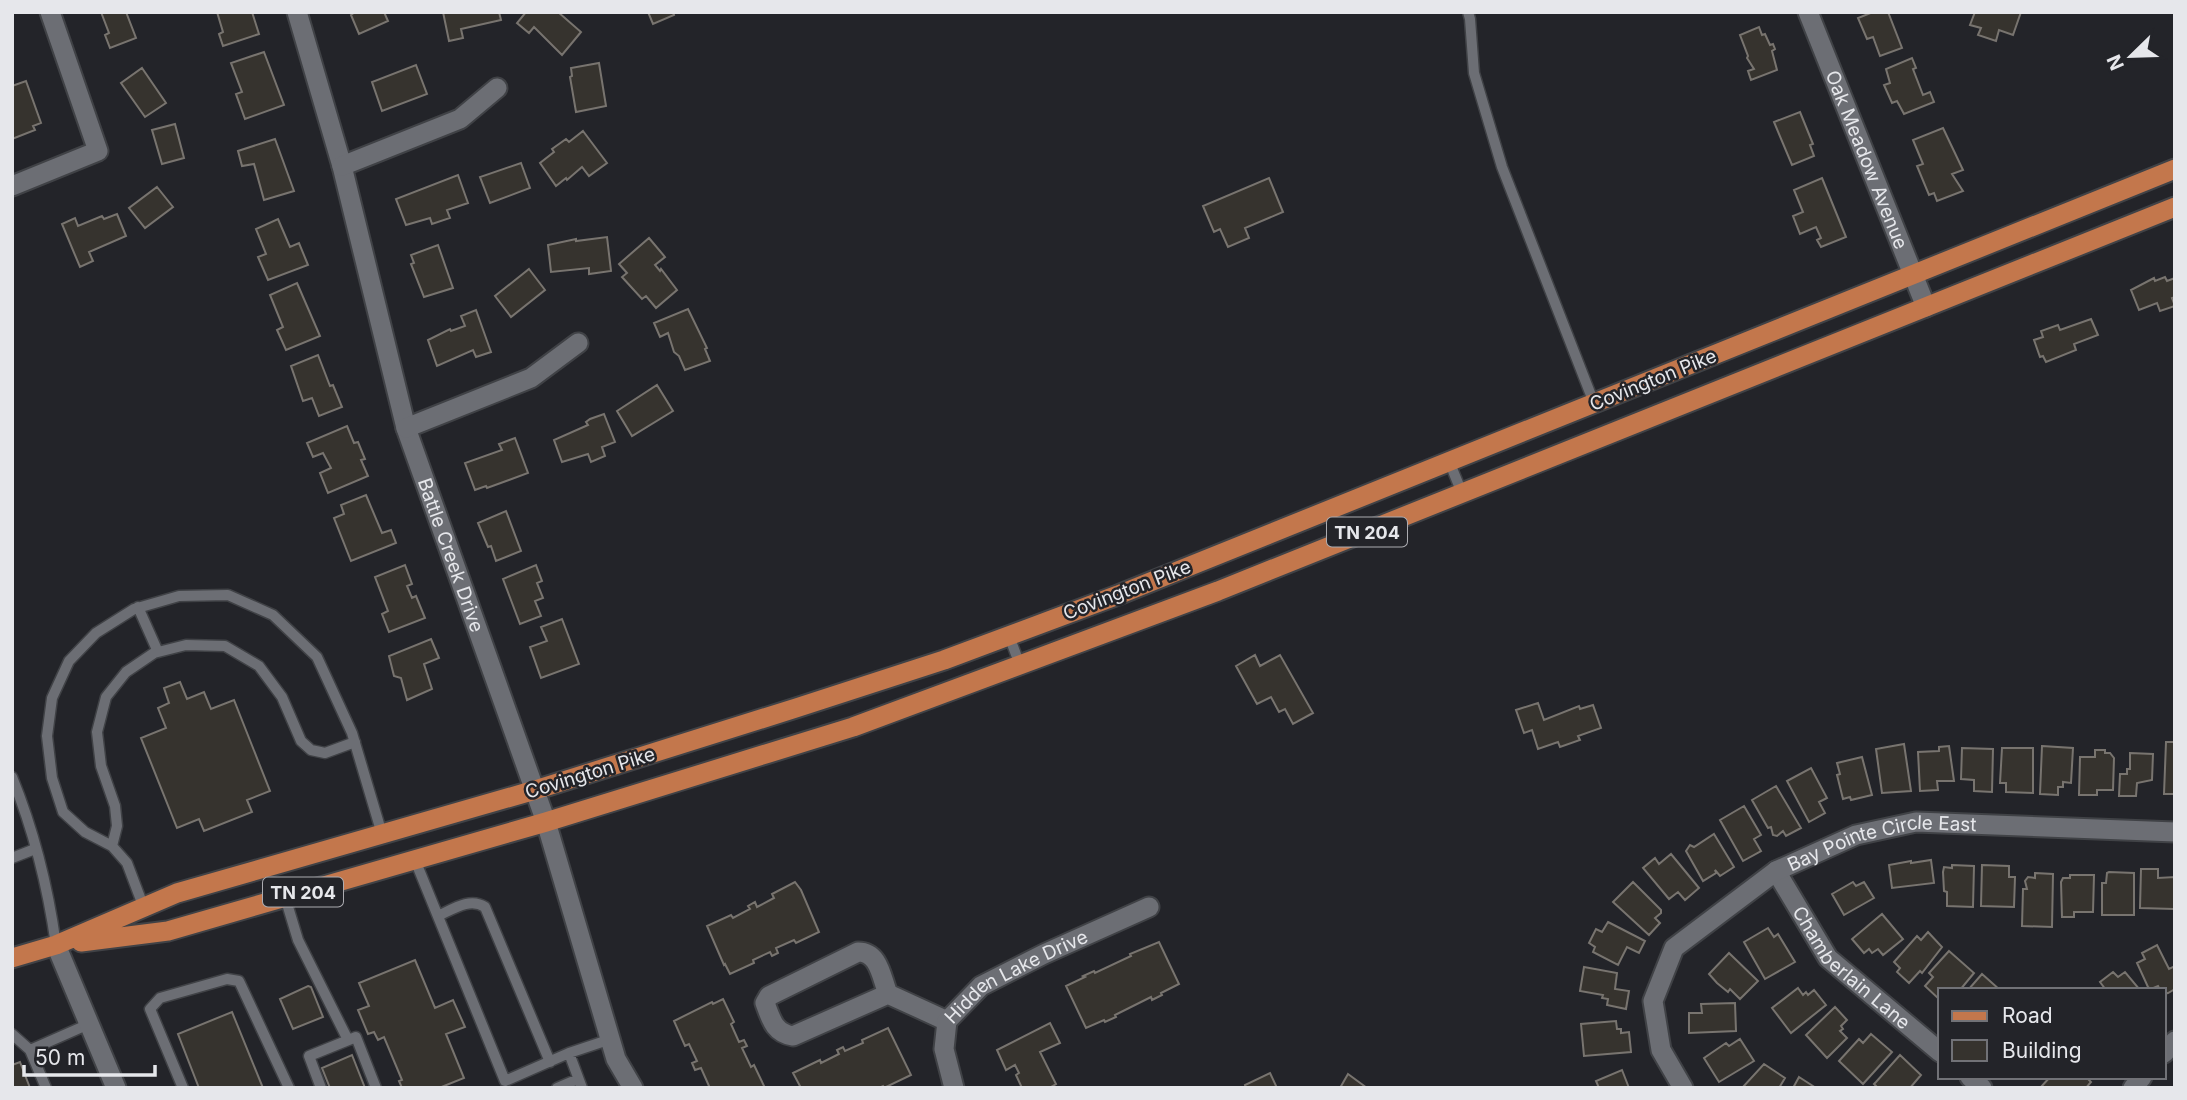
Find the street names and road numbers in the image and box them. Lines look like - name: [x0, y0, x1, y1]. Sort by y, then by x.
- street label: Oak Meadow Avenue: [1821, 67, 1913, 252]
- street label: Covington Pike: [1586, 344, 1720, 416]
- street label: Battle Creek Drive: [413, 475, 489, 635]
- road number: TN 204: [1327, 518, 1407, 546]
- street label: Covington Pike: [1060, 555, 1194, 625]
- street label: Covington Pike: [522, 742, 658, 804]
- street label: Bay Pointe Circle East: [1784, 810, 1977, 876]
- road number: TN 204: [263, 878, 343, 906]
- street label: Chamberlain Lane: [1788, 902, 1915, 1034]
- street label: Hidden Lake Drive: [940, 925, 1091, 1028]

